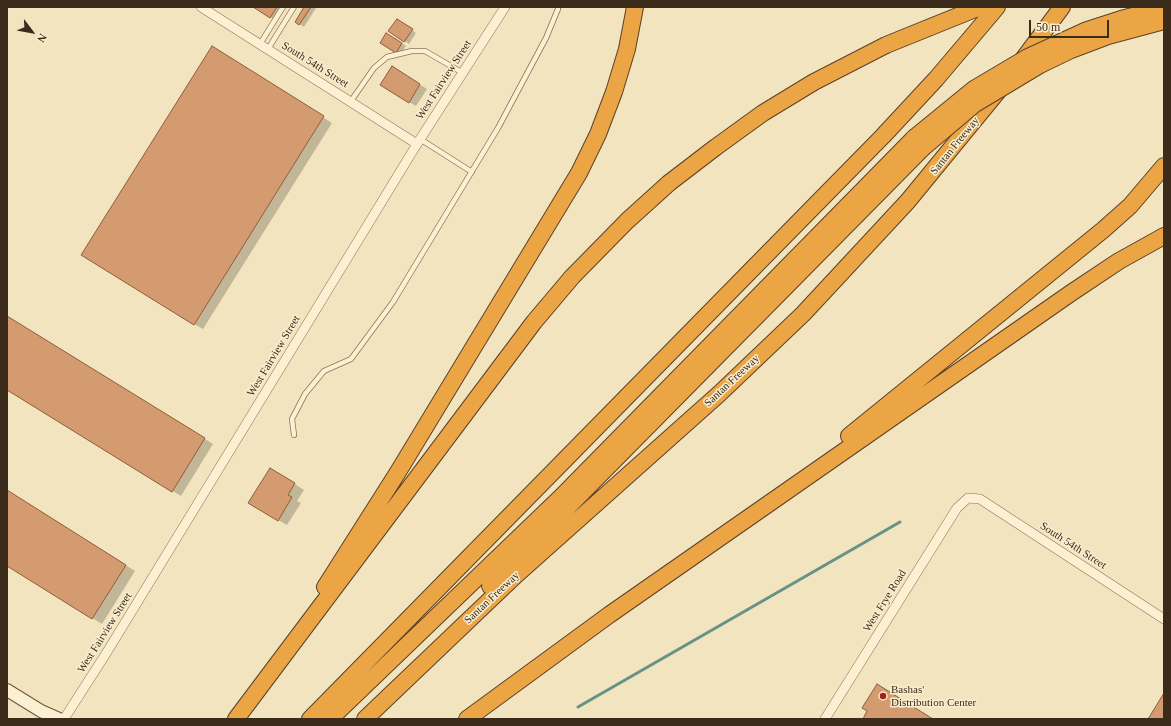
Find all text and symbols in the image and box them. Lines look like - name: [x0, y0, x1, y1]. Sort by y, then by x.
- north arrow: [12, 12, 52, 52]
- scale bar: [1031, 12, 1111, 38]
- text: 50 m: [1036, 20, 1060, 34]
- text: N: [35, 32, 49, 45]
- street label: West Fairview Street: [413, 38, 475, 122]
- street label: South 54th Street: [279, 39, 351, 91]
- street label: Santan Freeway: [928, 114, 982, 178]
- street label: West Fairview Street: [245, 313, 303, 399]
- street label: Santan Freeway: [702, 352, 762, 410]
- street label: South 54th Street: [1037, 520, 1109, 572]
- street label: West Frye Road: [861, 568, 909, 634]
- street label: Santan Freeway: [462, 569, 522, 627]
- street label: West Fairview Street: [75, 591, 135, 675]
- place label: Bashas' Distribution Center: [891, 683, 976, 709]
- marker: Bashas' Distribution Center: [878, 691, 888, 701]

